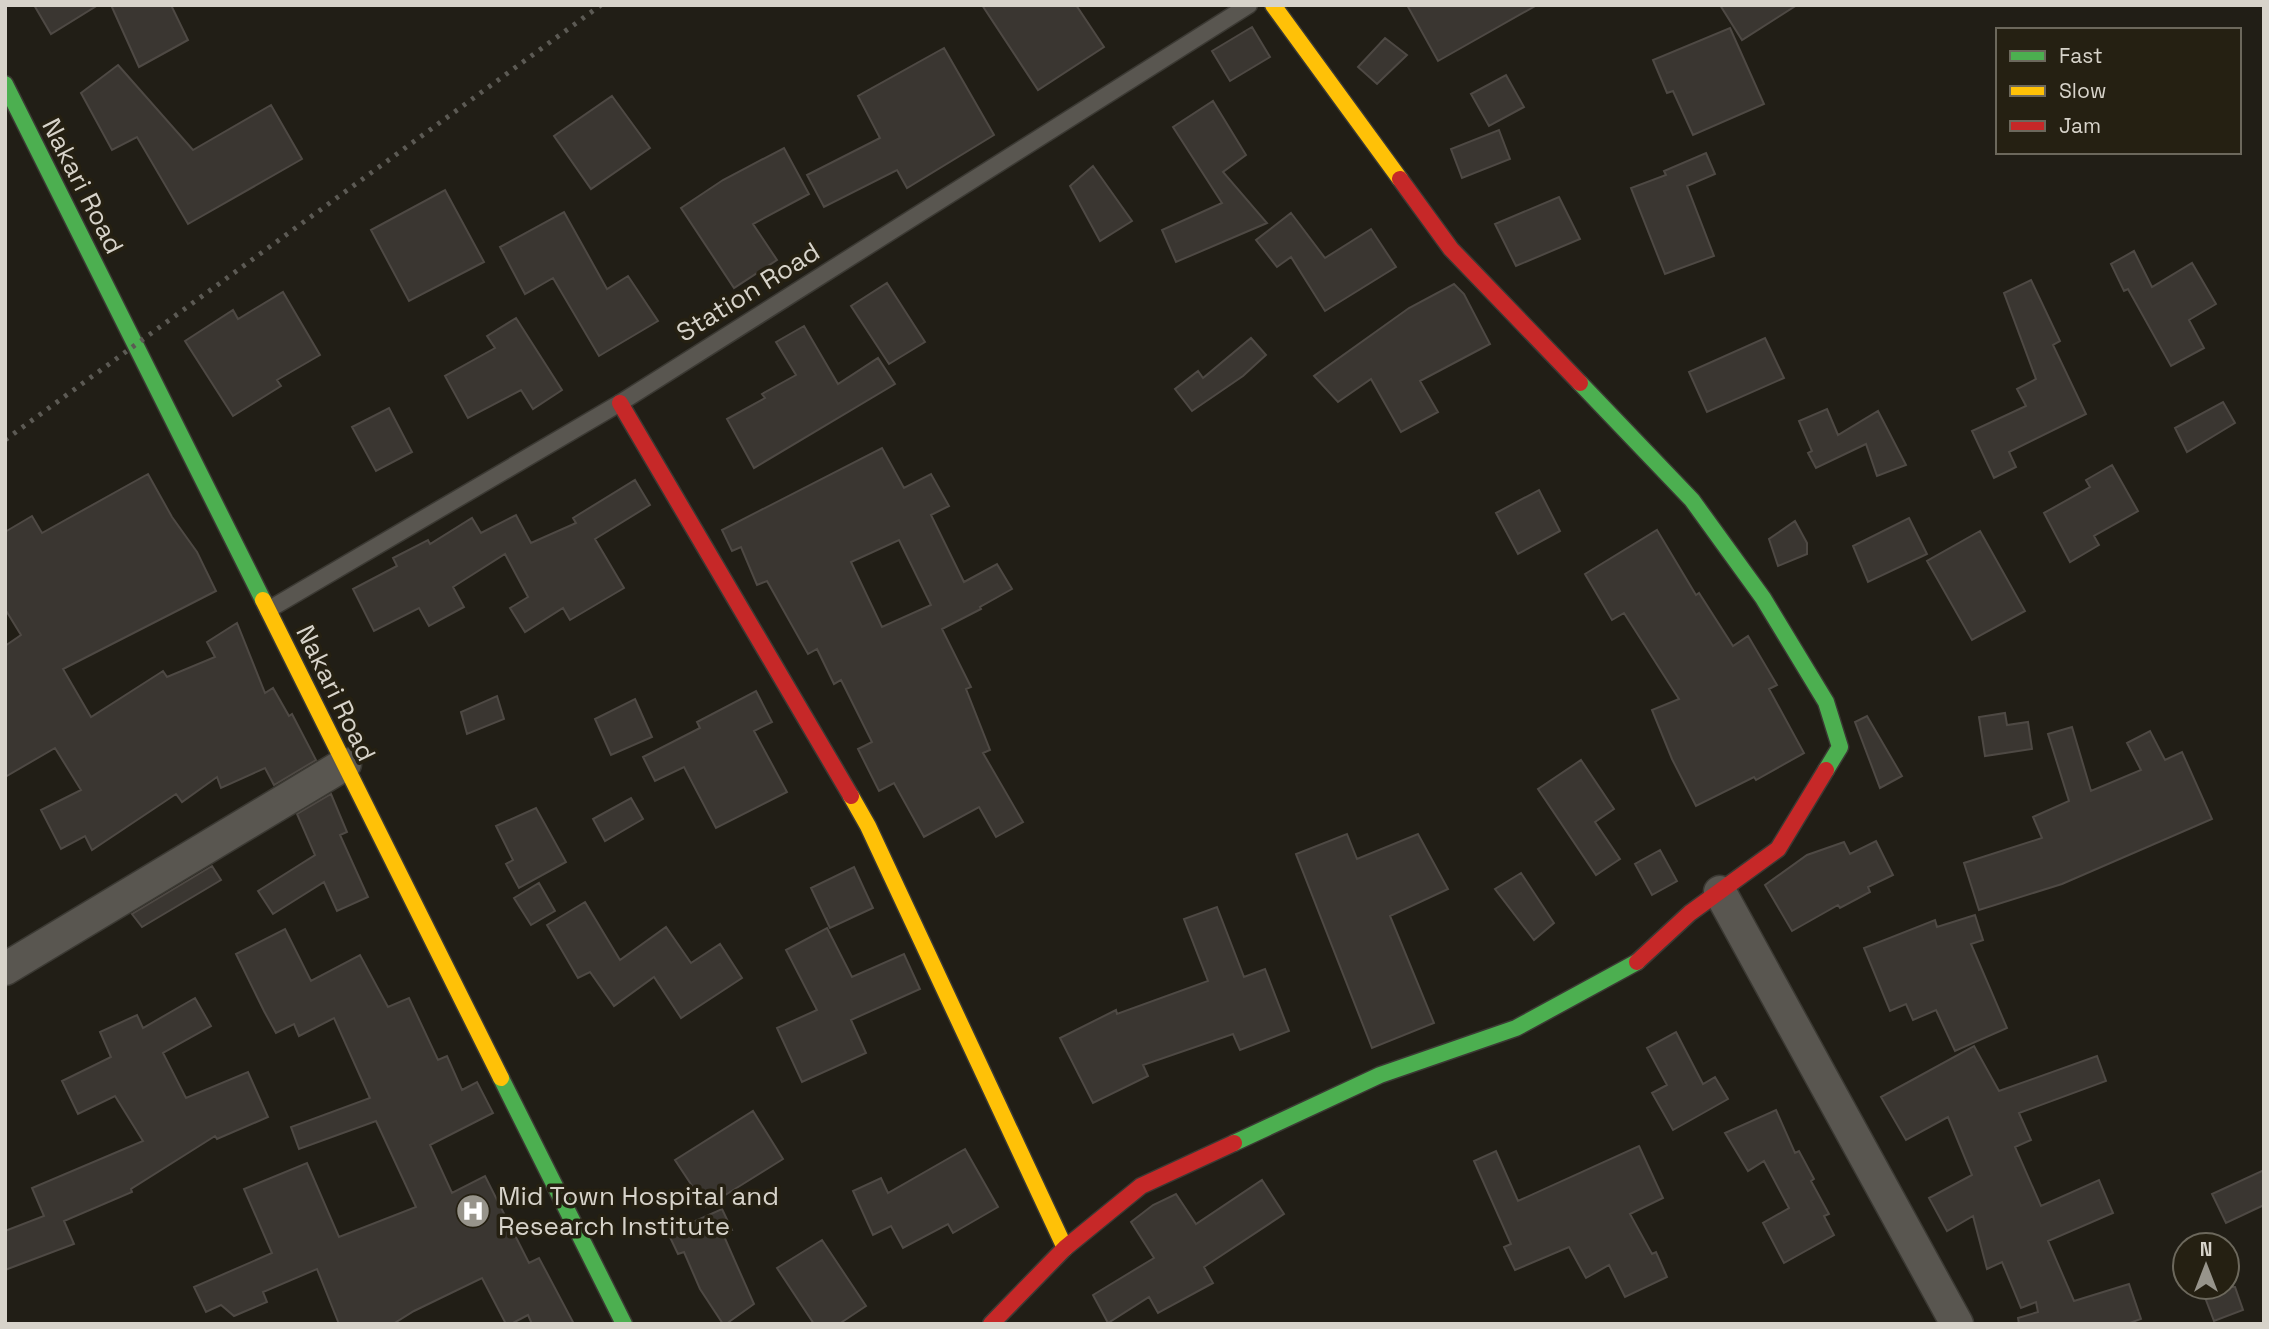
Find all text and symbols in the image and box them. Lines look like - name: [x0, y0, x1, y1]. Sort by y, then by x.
- legend: [1996, 28, 2241, 154]
- text: Fast: [2059, 42, 2103, 69]
- text: Slow: [2059, 77, 2107, 104]
- text: Jam: [2059, 112, 2101, 139]
- street label: Nakari Road: [34, 113, 132, 259]
- street label: Station Road: [670, 234, 826, 350]
- street label: Nakari Road: [288, 619, 384, 767]
- place label: Mid Town Hospital and Research Institute: [498, 1179, 779, 1243]
- hospital icon: Mid Town Hospital and Research Institute: [454, 1192, 492, 1230]
- north arrow: [2171, 1231, 2241, 1301]
- text: N: [2200, 1237, 2212, 1262]

